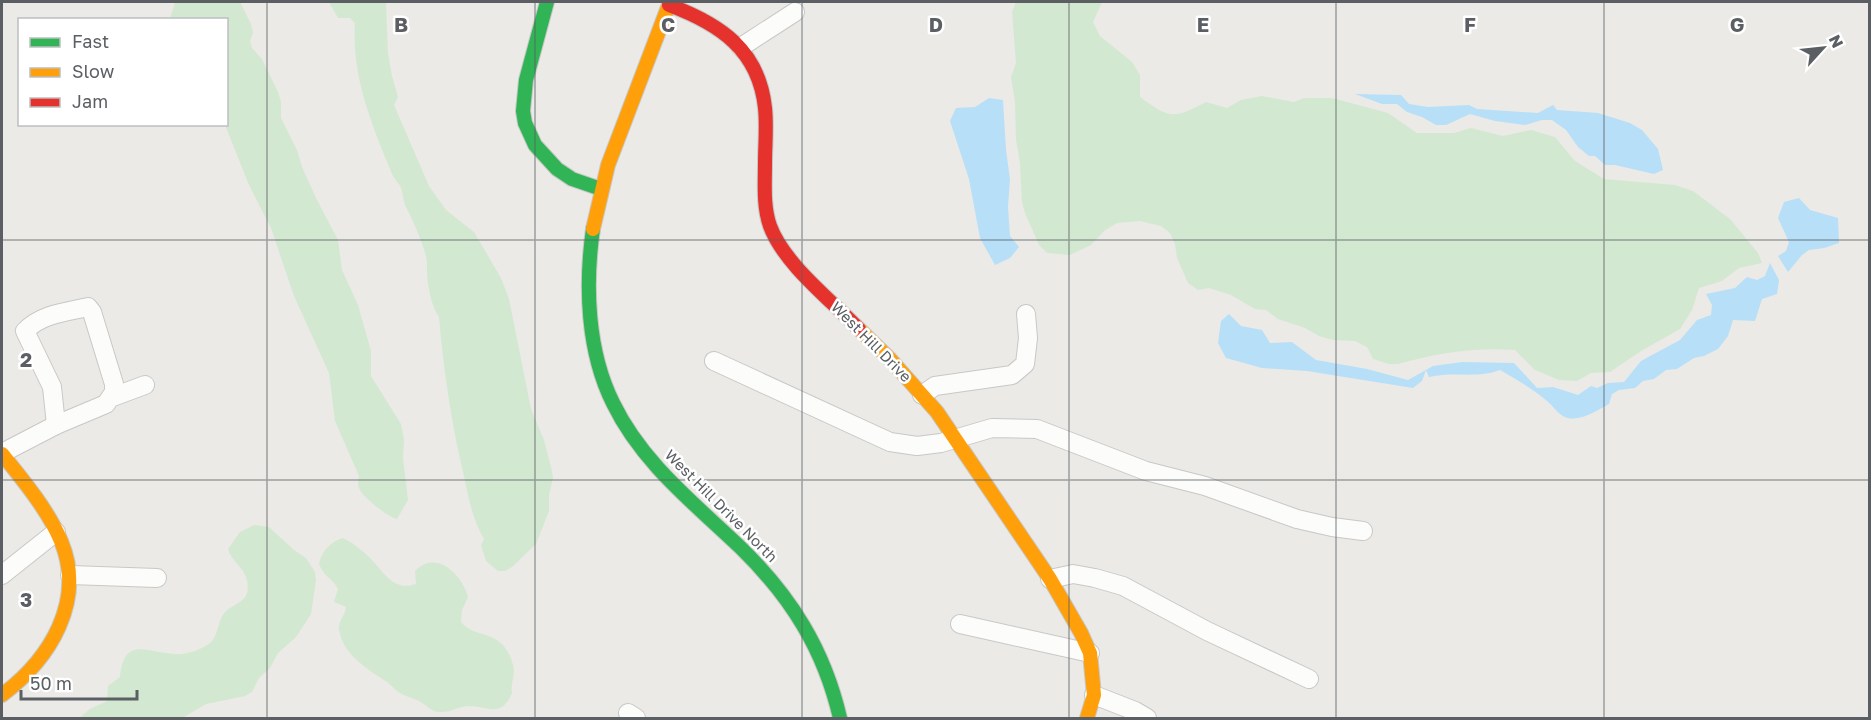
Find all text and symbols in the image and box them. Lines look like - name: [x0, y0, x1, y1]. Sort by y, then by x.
- text: B: [394, 12, 408, 36]
- text: C: [661, 12, 675, 36]
- text: D: [929, 12, 943, 36]
- text: E: [1197, 12, 1209, 36]
- text: F: [1464, 12, 1476, 36]
- text: G: [1730, 12, 1744, 36]
- legend: [18, 18, 228, 126]
- north arrow: [1793, 18, 1853, 78]
- text: Fast: [72, 30, 109, 52]
- text: N: [1825, 31, 1848, 51]
- text: Slow: [72, 60, 115, 82]
- text: Jam: [72, 90, 108, 112]
- street label: West Hill Drive: [828, 297, 916, 385]
- text: 2: [20, 347, 32, 371]
- street label: West Hill Drive North: [662, 445, 782, 565]
- text: 3: [20, 587, 32, 611]
- scale bar: [21, 663, 136, 701]
- text: 50 m: [30, 672, 72, 694]

